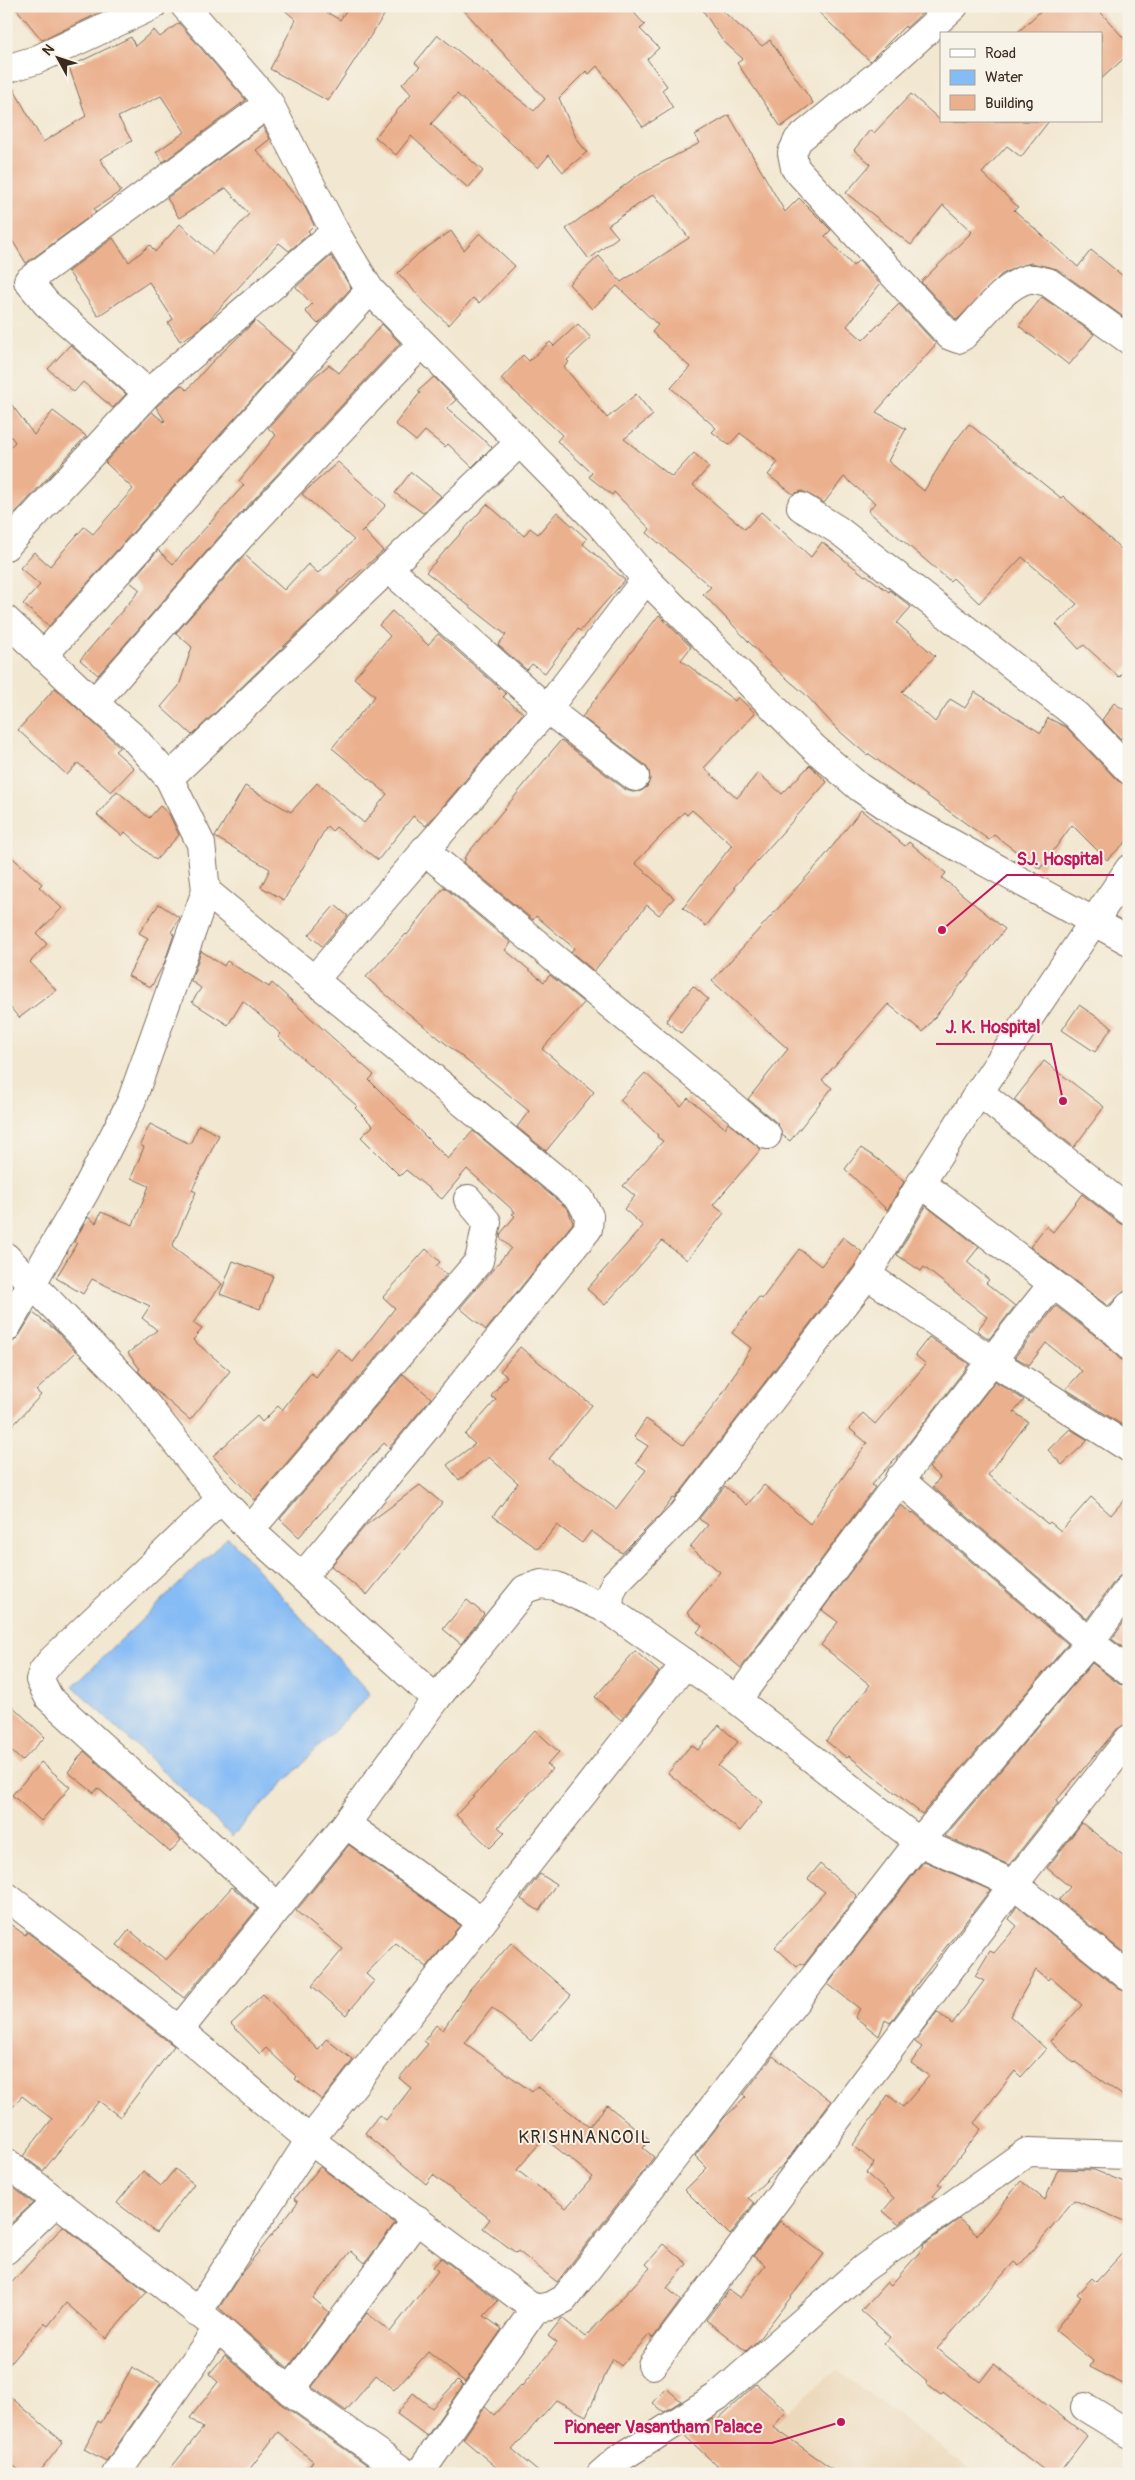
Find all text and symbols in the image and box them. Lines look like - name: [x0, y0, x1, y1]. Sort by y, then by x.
- north arrow: [32, 32, 82, 82]
- legend: [940, 32, 1102, 122]
- text: N: [39, 41, 58, 59]
- text: Road: [985, 44, 1016, 63]
- text: Water: [985, 68, 1024, 87]
- text: Building: [985, 94, 1033, 113]
- callout: SJ. Hospital: [1007, 842, 1114, 875]
- text: SJ. Hospital: [1017, 848, 1103, 871]
- callout: J. K. Hospital: [936, 1011, 1051, 1044]
- text: J. K. Hospital: [946, 1016, 1041, 1039]
- district label: KRISHNANCOIL: [518, 2126, 652, 2149]
- callout: Pioneer Vasantham Palace: [554, 2410, 772, 2443]
- text: Pioneer Vasantham Palace: [564, 2416, 763, 2439]

